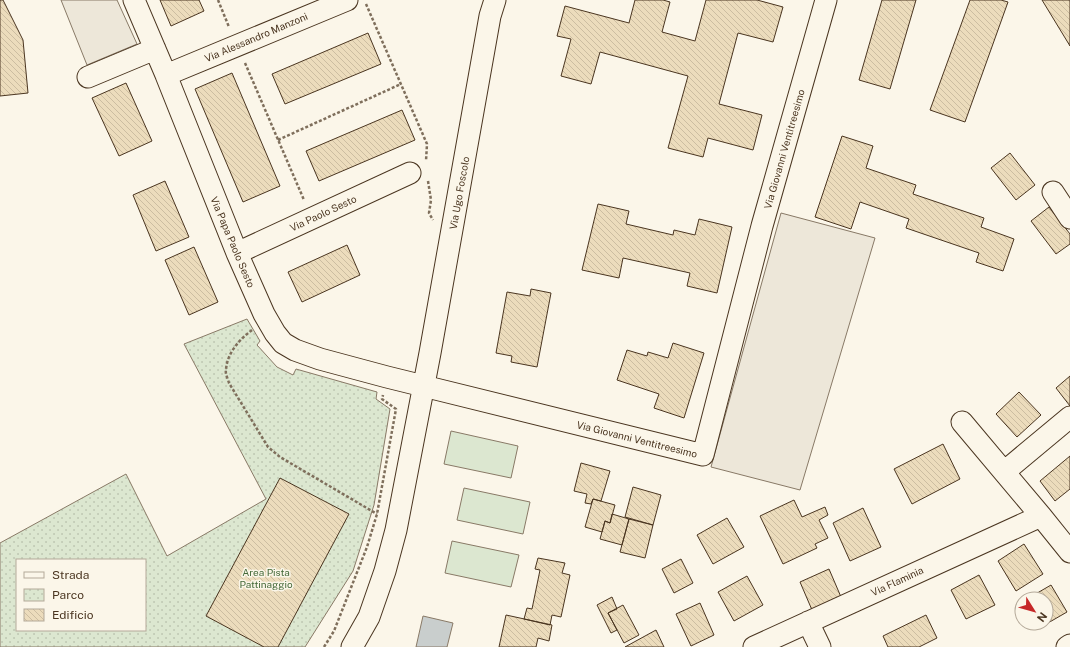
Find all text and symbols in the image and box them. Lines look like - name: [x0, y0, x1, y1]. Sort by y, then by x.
- street label: Via Alessandro Manzoni: [203, 10, 309, 64]
- street label: Via Giovanni Ventitreesimo: [761, 87, 807, 210]
- street label: Via Ugo Foscolo: [447, 155, 471, 230]
- street label: Via Paolo Sesto: [288, 192, 359, 234]
- street label: Via Papa Paolo Sesto: [208, 195, 258, 290]
- street label: Via Giovanni Ventitreesimo: [575, 418, 699, 460]
- legend: [16, 559, 146, 631]
- street label: Via Flaminia: [869, 564, 925, 598]
- park label: Area Pista Pattinaggio: [239, 566, 293, 590]
- text: Strada: [52, 568, 89, 582]
- text: Parco: [52, 588, 84, 602]
- north arrow: [1014, 591, 1054, 631]
- text: Edificio: [52, 608, 94, 622]
- text: N: [1035, 610, 1049, 624]

